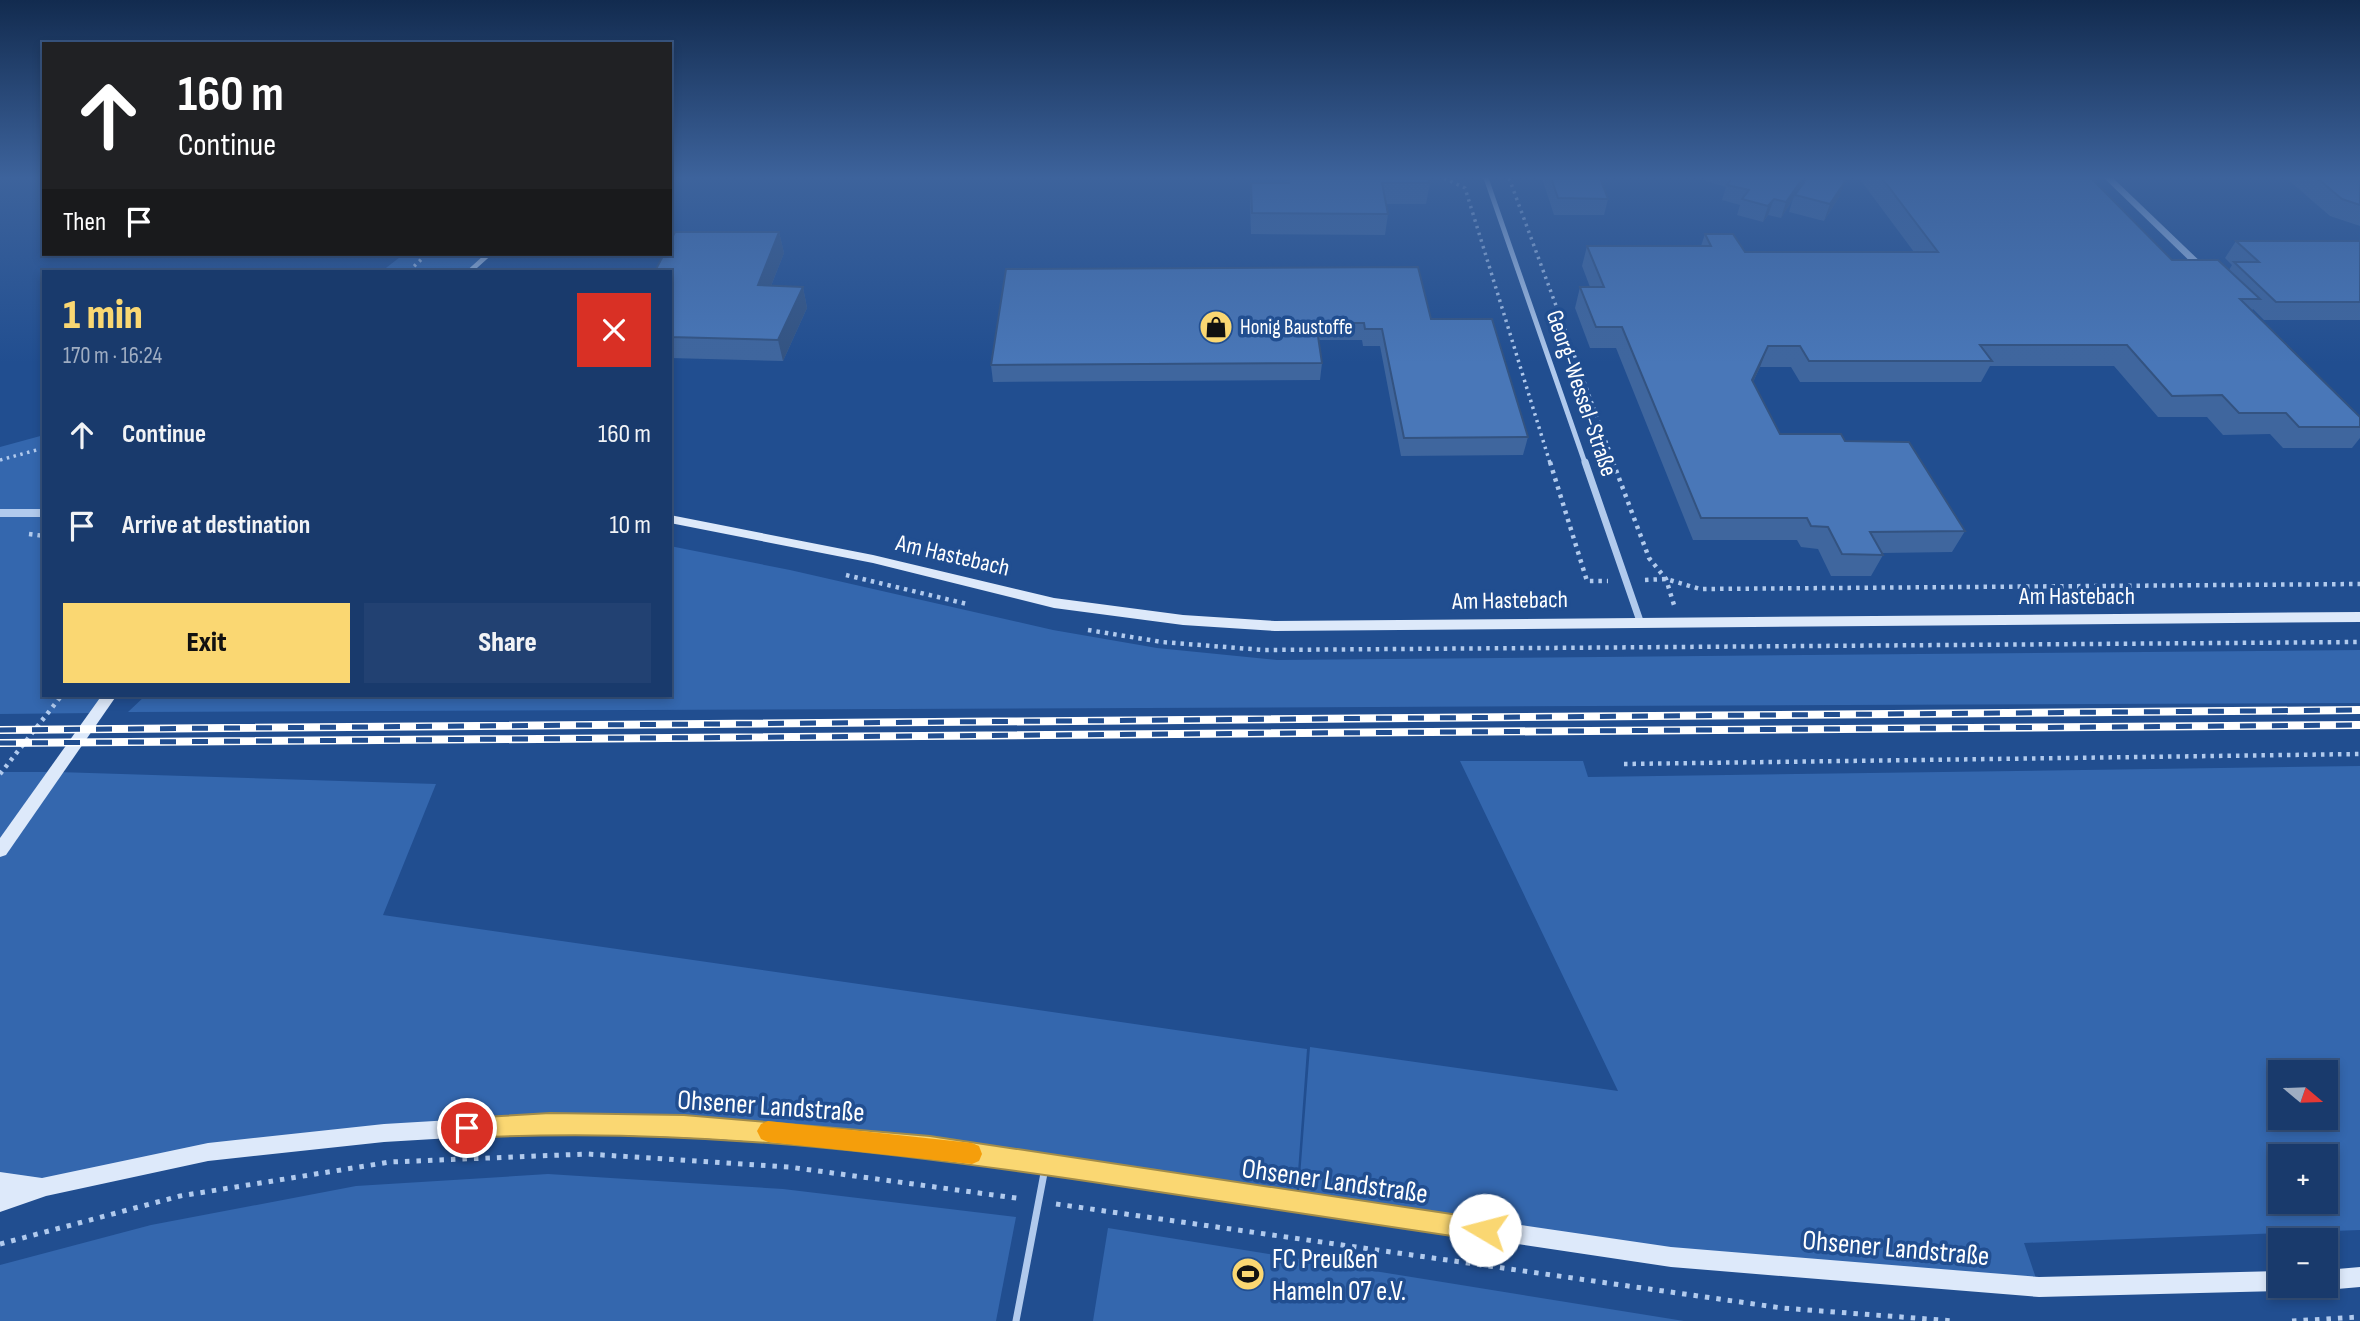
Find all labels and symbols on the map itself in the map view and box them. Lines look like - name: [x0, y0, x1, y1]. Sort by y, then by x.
- street label: Georg-Wessel-Straße: [1540, 306, 1624, 480]
- shop icon: Honig Baustoffe: [1197, 308, 1235, 346]
- place label: Honig Baustoffe: [1240, 315, 1353, 340]
- street label: Am Hastebach: [892, 528, 1013, 583]
- street label: Am Hastebach: [2018, 582, 2135, 611]
- street label: Am Hastebach: [1451, 585, 1568, 616]
- north arrow: [2268, 1060, 2338, 1130]
- street label: Ohsener Landstraße: [676, 1083, 866, 1129]
- pin: [437, 1098, 497, 1158]
- street label: Ohsener Landstraße: [1240, 1152, 1430, 1211]
- position arrow: [1448, 1193, 1522, 1267]
- street label: Ohsener Landstraße: [1801, 1224, 1991, 1273]
- place label: FC Preußen Hameln 07 e.V.: [1272, 1243, 1406, 1308]
- sports icon: FC Preußen Hameln 07 e.V.: [1229, 1255, 1267, 1293]

